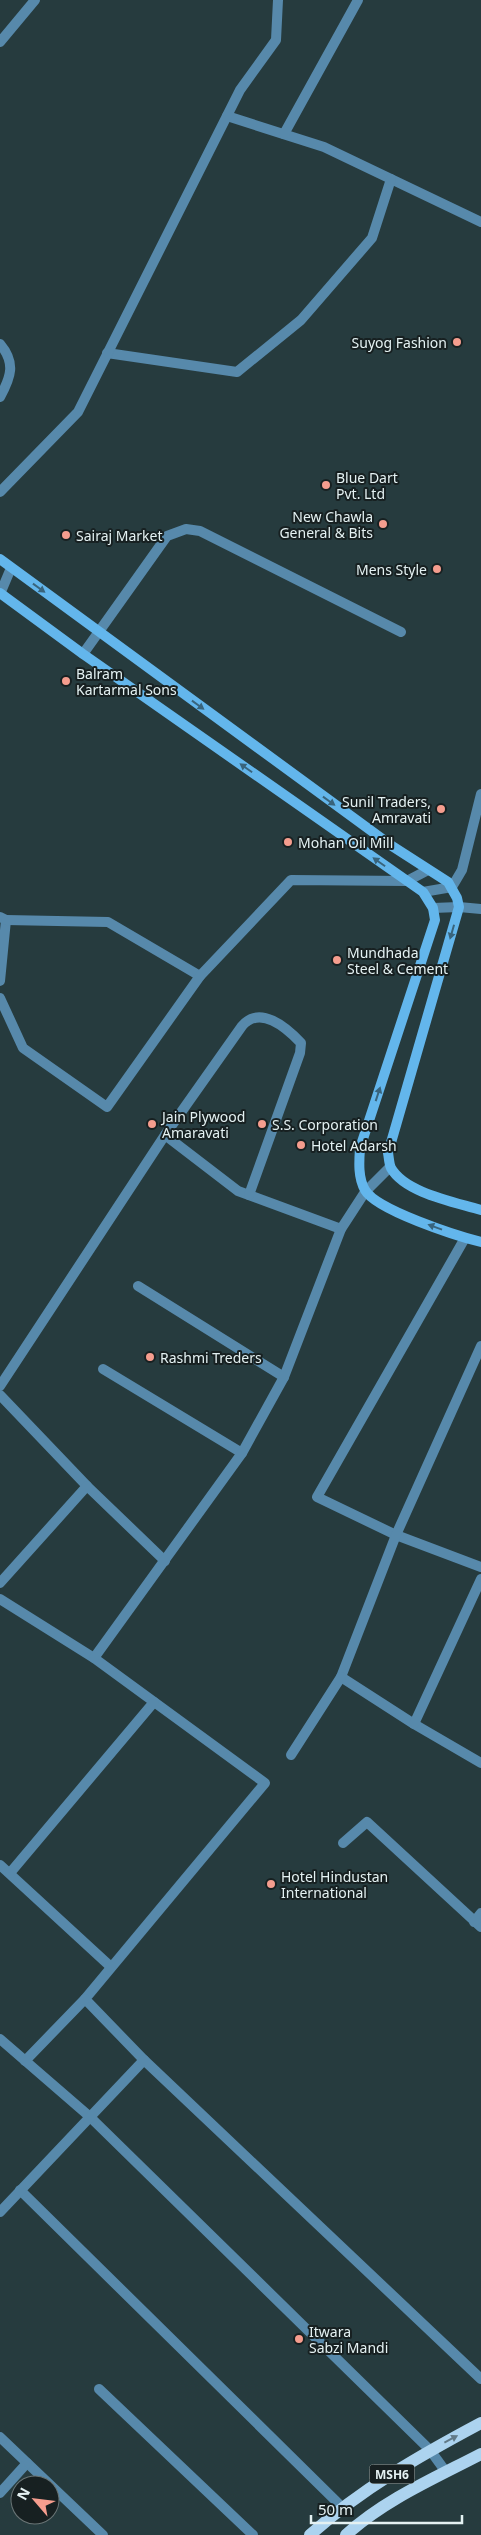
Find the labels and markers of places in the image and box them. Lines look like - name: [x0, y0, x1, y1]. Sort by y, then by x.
- place label: Suyog Fashion: [352, 333, 447, 352]
- marker: Suyog Fashion: [451, 336, 463, 348]
- place label: Blue Dart Pvt. Ltd: [336, 468, 398, 503]
- marker: Blue Dart Pvt. Ltd: [320, 479, 332, 491]
- place label: New Chawla General & Bits: [279, 507, 373, 542]
- marker: New Chawla General & Bits: [377, 518, 389, 530]
- place label: Sairaj Market: [76, 526, 163, 545]
- marker: Sairaj Market: [60, 529, 72, 541]
- place label: Mens Style: [356, 560, 427, 579]
- marker: Mens Style: [431, 563, 443, 575]
- place label: Balram Kartarmal Sons: [76, 664, 177, 699]
- marker: Balram Kartarmal Sons: [60, 675, 72, 687]
- place label: Sunil Traders, Amravati: [342, 792, 431, 827]
- marker: Sunil Traders, Amravati: [435, 803, 447, 815]
- place label: Mohan Oil Mill: [298, 833, 393, 852]
- marker: Mohan Oil Mill: [282, 836, 294, 848]
- place label: Mundhada Steel & Cement: [347, 943, 448, 978]
- marker: Mundhada Steel & Cement: [331, 954, 343, 966]
- place label: Jain Plywood Amaravati: [160, 1107, 245, 1142]
- place label: S.S. Corporation: [272, 1115, 378, 1134]
- marker: Jain Plywood Amaravati: [146, 1118, 158, 1130]
- marker: S.S. Corporation: [256, 1118, 268, 1130]
- place label: Hotel Adarsh: [311, 1136, 397, 1155]
- marker: Hotel Adarsh: [295, 1139, 307, 1151]
- place label: Rashmi Treders: [160, 1348, 262, 1367]
- marker: Rashmi Treders: [144, 1351, 156, 1363]
- place label: Hotel Hindustan International: [281, 1867, 388, 1902]
- marker: Hotel Hindustan International: [265, 1878, 277, 1890]
- place label: Itwara Sabzi Mandi: [309, 2322, 388, 2357]
- marker: Itwara Sabzi Mandi: [293, 2333, 305, 2345]

